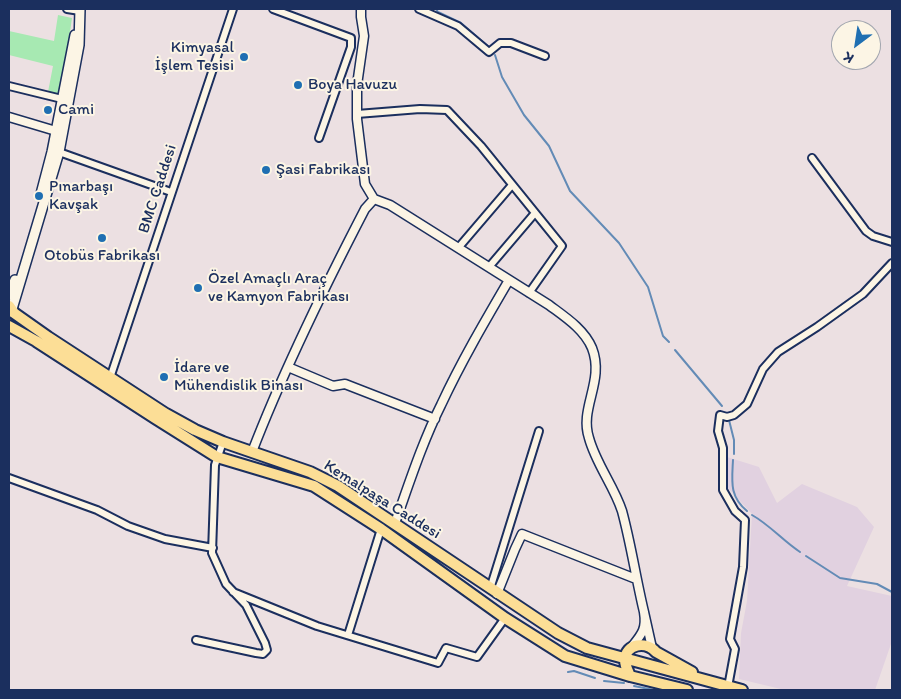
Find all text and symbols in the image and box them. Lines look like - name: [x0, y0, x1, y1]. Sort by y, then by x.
- north arrow: [831, 20, 881, 70]
- place label: Kimyasal İşlem Tesisi: [155, 38, 234, 76]
- text: K: [840, 48, 857, 67]
- marker: Kimyasal İşlem Tesisi: [238, 51, 250, 63]
- place label: Boya Havuzu: [308, 75, 397, 95]
- marker: Boya Havuzu: [292, 79, 304, 91]
- place label: Cami: [58, 100, 94, 120]
- marker: Cami: [42, 104, 54, 116]
- street label: BMC Caddesi: [135, 142, 181, 236]
- place label: Şasi Fabrikası: [276, 160, 370, 180]
- marker: Şasi Fabrikası: [260, 164, 272, 176]
- place label: Pınarbaşı Kavşak: [49, 177, 113, 215]
- marker: Pınarbaşı Kavşak: [33, 190, 45, 202]
- marker: Otobüs Fabrikası: [96, 232, 108, 244]
- place label: Otobüs Fabrikası: [44, 246, 160, 266]
- place label: Özel Amaçlı Araç ve Kamyon Fabrikası: [208, 269, 349, 307]
- marker: Özel Amaçlı Araç ve Kamyon Fabrikası: [192, 282, 204, 294]
- place label: İdare ve Mühendislik Binası: [174, 358, 303, 396]
- marker: İdare ve Mühendislik Binası: [158, 371, 170, 383]
- street label: Kemalpaşa Caddesi: [320, 456, 444, 544]

